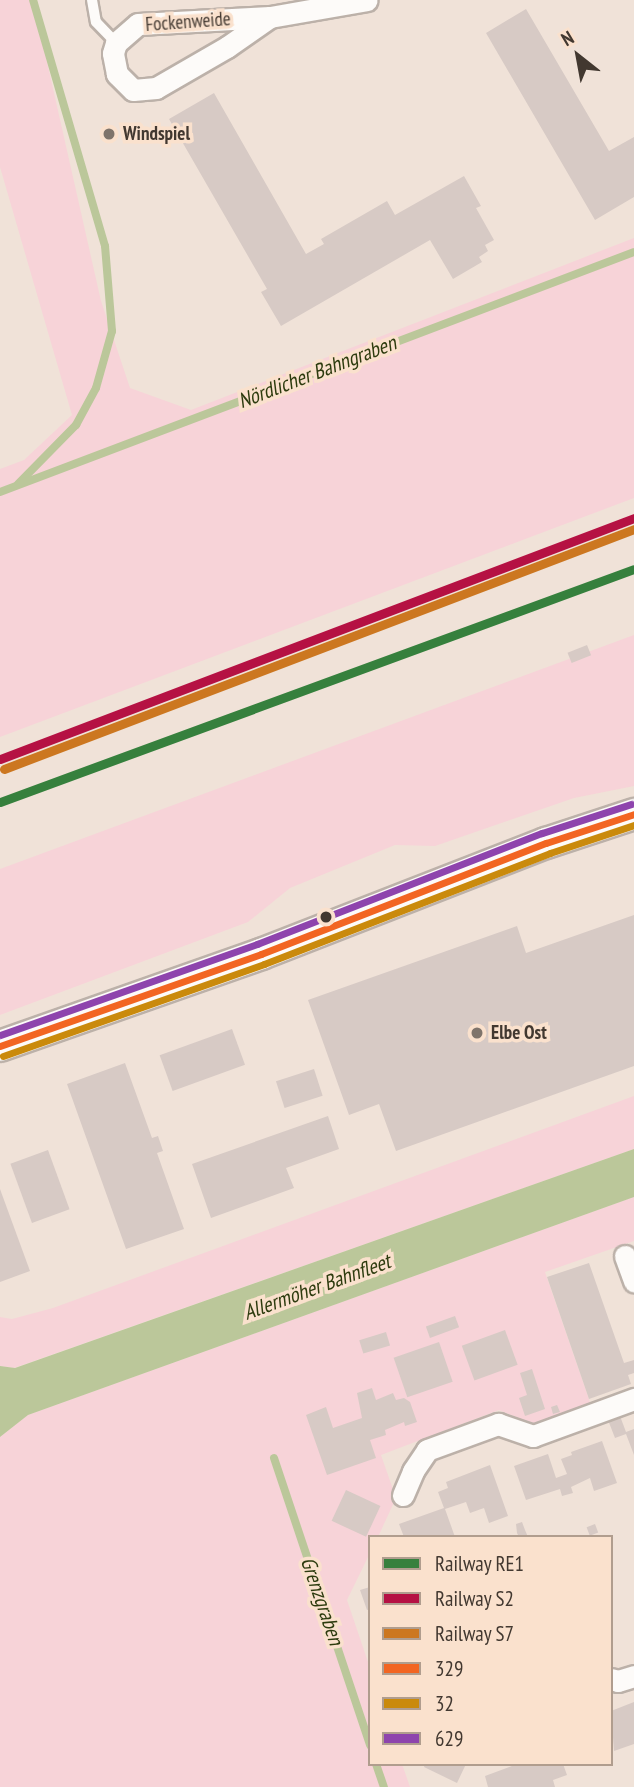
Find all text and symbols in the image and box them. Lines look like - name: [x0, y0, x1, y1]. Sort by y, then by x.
- street label: Fockenweide: [145, 8, 231, 36]
- north arrow: [543, 21, 613, 91]
- text: N: [557, 25, 578, 51]
- place label: Windspiel: [123, 123, 190, 145]
- marker: Windspiel: [101, 126, 117, 142]
- water label: Nördlicher Bahngraben: [234, 330, 400, 414]
- unlabelled marker: [319, 910, 333, 924]
- place label: Elbe Ost: [491, 1022, 547, 1044]
- marker: Elbe Ost: [469, 1025, 485, 1041]
- water label: Allermöher Bahnfleet: [240, 1249, 394, 1325]
- legend: [368, 1535, 613, 1766]
- text: Railway RE1: [435, 1550, 524, 1577]
- water label: Grenzgraben: [295, 1554, 349, 1648]
- text: Railway S2: [435, 1585, 514, 1612]
- text: Railway S7: [435, 1620, 514, 1647]
- text: 329: [435, 1655, 463, 1682]
- text: 32: [435, 1690, 454, 1717]
- text: 629: [435, 1725, 463, 1752]

